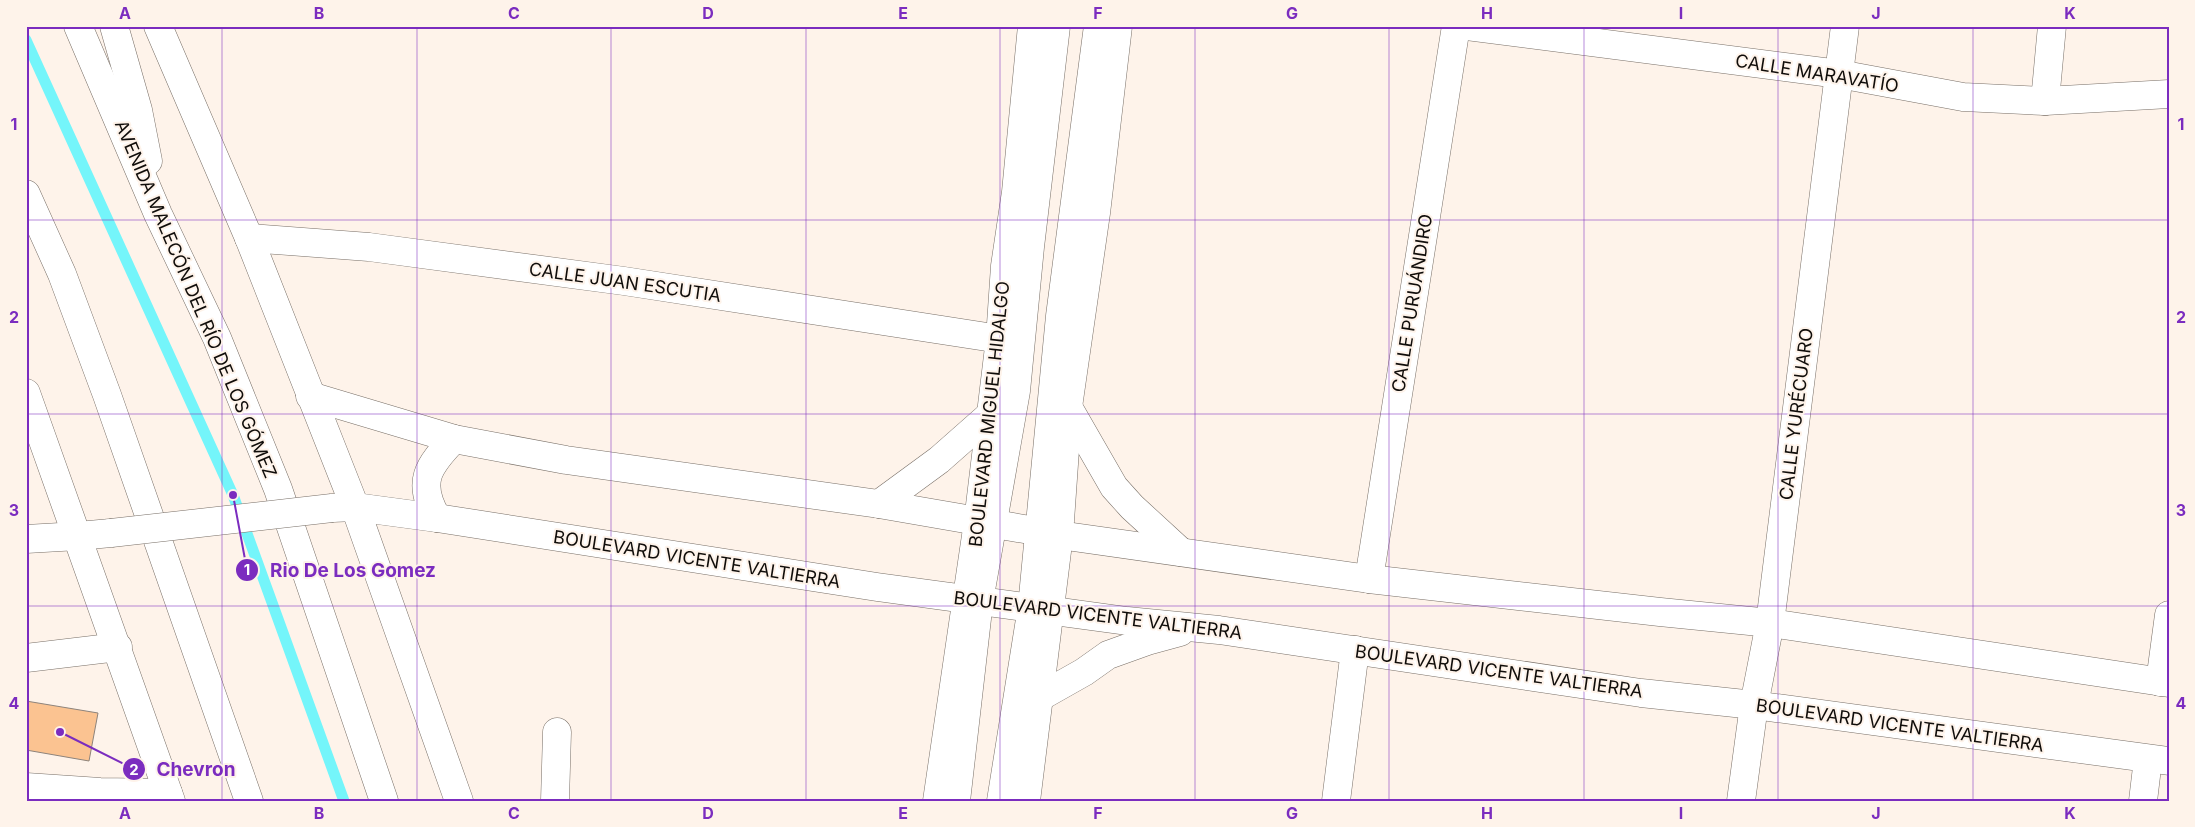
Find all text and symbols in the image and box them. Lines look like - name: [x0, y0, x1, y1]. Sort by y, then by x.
- text: A: [119, 3, 131, 23]
- text: B: [314, 3, 324, 23]
- text: C: [508, 3, 520, 23]
- text: D: [702, 3, 714, 23]
- text: E: [898, 3, 908, 23]
- text: F: [1093, 3, 1103, 23]
- text: G: [1286, 3, 1298, 23]
- text: H: [1481, 3, 1493, 23]
- text: I: [1679, 3, 1683, 23]
- text: J: [1871, 3, 1881, 23]
- text: K: [2064, 3, 2076, 23]
- street label: CALLE MARAVATÍO: [1734, 49, 1900, 96]
- text: 1: [11, 114, 17, 134]
- text: 1: [2178, 114, 2184, 134]
- street label: AVENIDA MALECÓN DEL RÍO DE LOS GÓMEZ: [111, 117, 282, 481]
- street label: CALLE PURUÁNDIRO: [1387, 212, 1436, 394]
- street label: CALLE JUAN ESCUTIA: [528, 258, 722, 306]
- street label: BOULEVARD MIGUEL HIDALGO: [965, 280, 1013, 548]
- text: 2: [9, 307, 19, 327]
- text: 2: [2176, 307, 2186, 327]
- street label: CALLE YURÉCUARO: [1774, 327, 1817, 501]
- text: 3: [9, 500, 19, 520]
- text: 3: [2176, 500, 2186, 520]
- street label: BOULEVARD VICENTE VALTIERRA: [552, 526, 842, 592]
- callout: Rio De Los Gomez: [235, 553, 446, 587]
- text: Rio De Los Gomez: [270, 559, 436, 582]
- text: 1: [244, 560, 250, 579]
- street label: BOULEVARD VICENTE VALTIERRA: [953, 587, 1243, 643]
- street label: BOULEVARD VICENTE VALTIERRA: [1354, 640, 1644, 702]
- text: 4: [9, 693, 20, 713]
- text: 4: [2176, 693, 2187, 713]
- street label: BOULEVARD VICENTE VALTIERRA: [1755, 694, 2045, 756]
- callout: Chevron: [122, 752, 246, 786]
- text: Chevron: [156, 758, 236, 781]
- text: 2: [129, 760, 139, 779]
- text: A: [119, 803, 131, 823]
- text: B: [314, 803, 324, 823]
- text: C: [508, 803, 520, 823]
- text: D: [702, 803, 714, 823]
- text: E: [898, 803, 908, 823]
- text: F: [1093, 803, 1103, 823]
- text: G: [1286, 803, 1298, 823]
- text: H: [1481, 803, 1493, 823]
- text: I: [1679, 803, 1683, 823]
- text: J: [1871, 803, 1881, 823]
- text: K: [2064, 803, 2076, 823]

